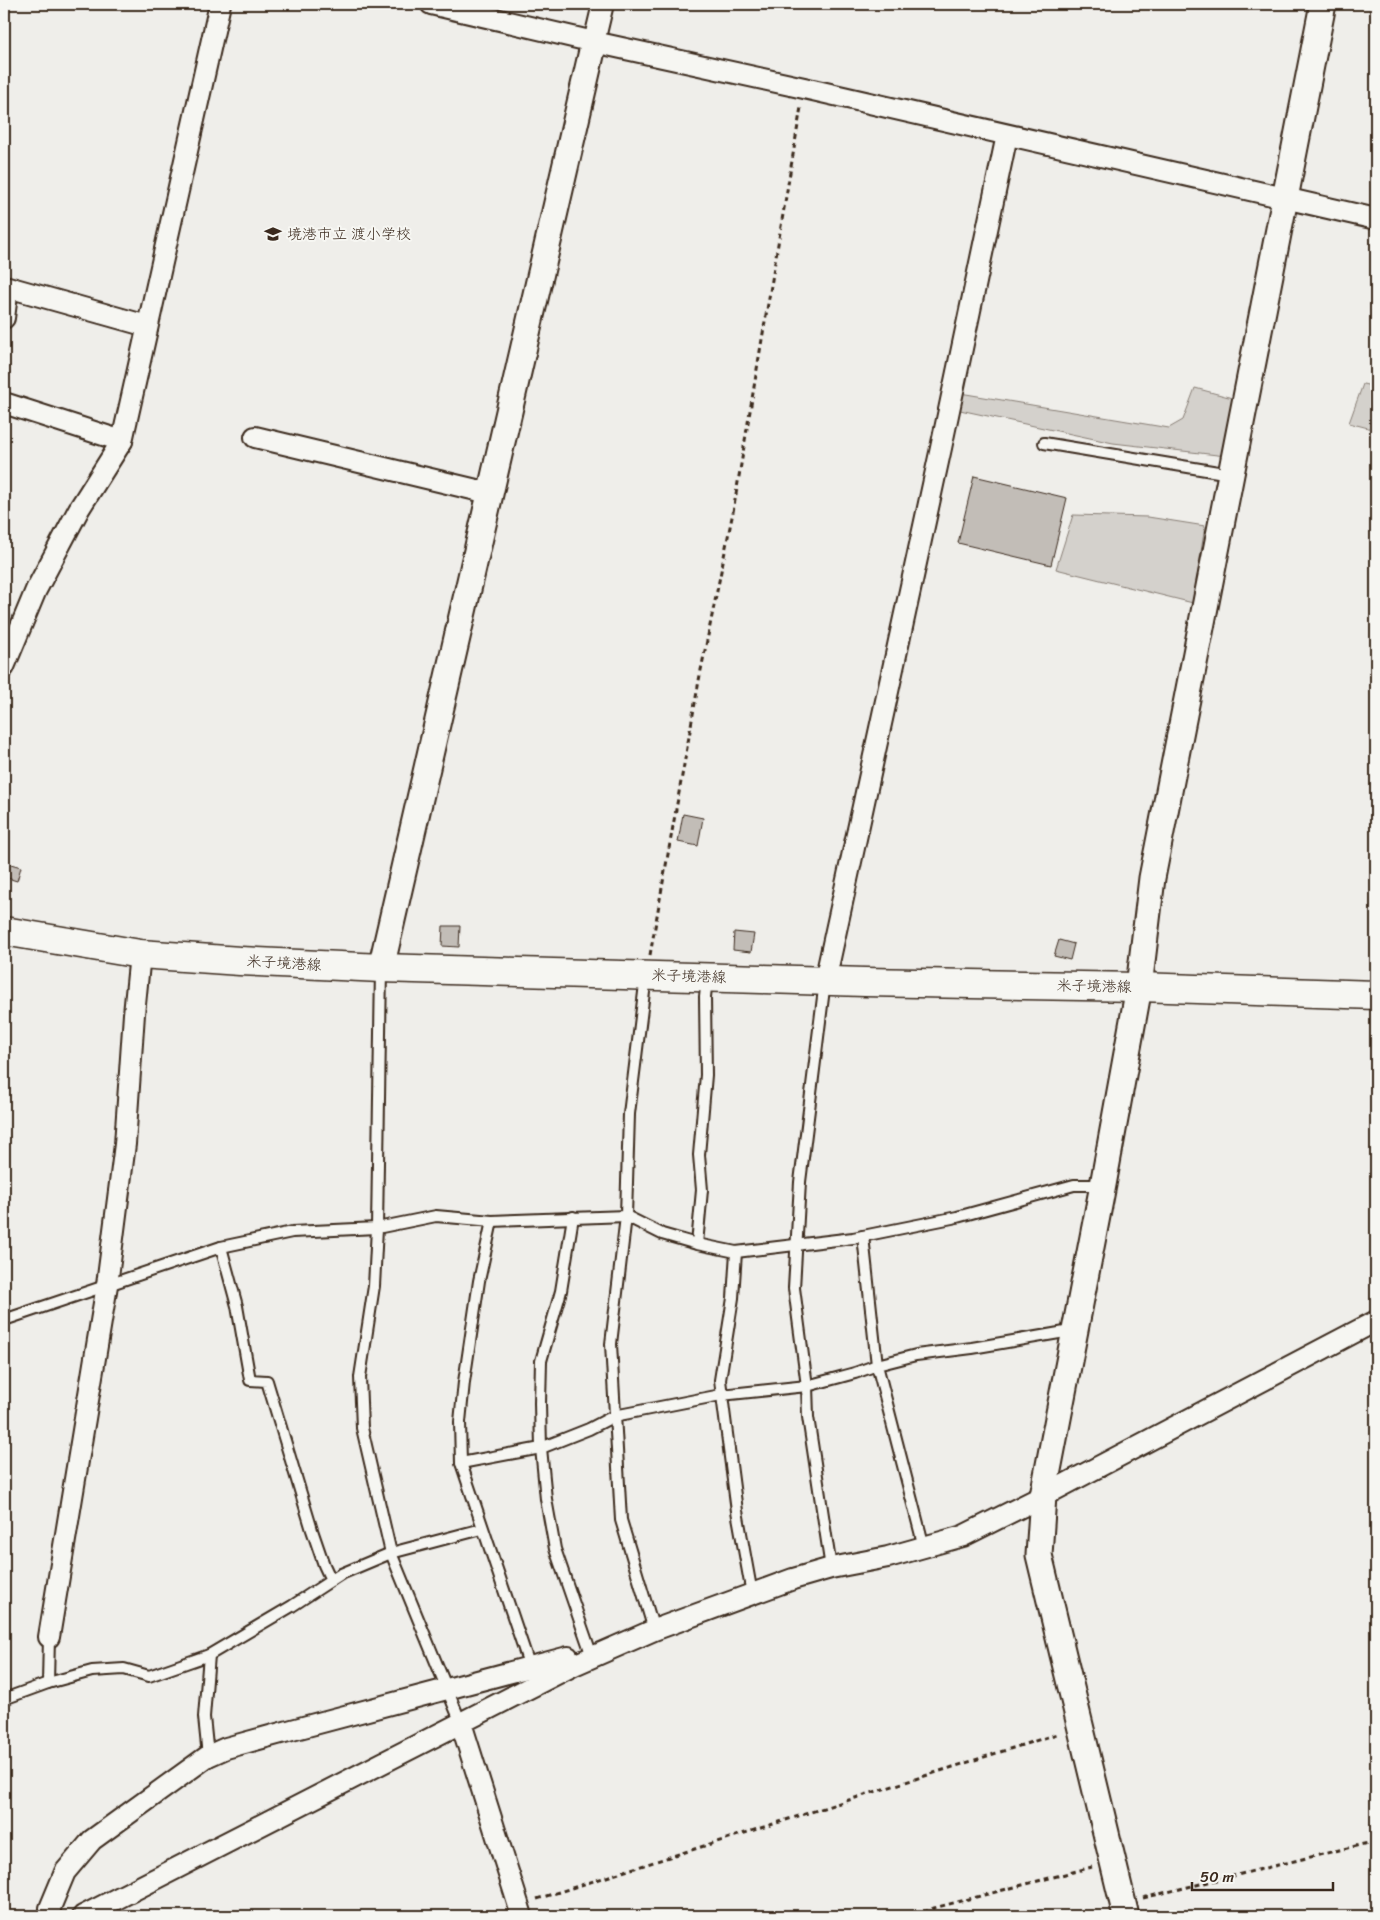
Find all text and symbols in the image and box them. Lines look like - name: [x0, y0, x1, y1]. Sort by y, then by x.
- place label: 境港市立 渡小学校: [287, 221, 411, 247]
- school or university icon: 境港市立 渡小学校: [263, 224, 283, 244]
- street label: 米子境港線: [246, 948, 322, 978]
- street label: 米子境港線: [651, 962, 727, 990]
- street label: 米子境港線: [1056, 972, 1132, 1000]
- scale bar: [1192, 1860, 1334, 1892]
- text: 50 m: [1200, 1864, 1235, 1890]

